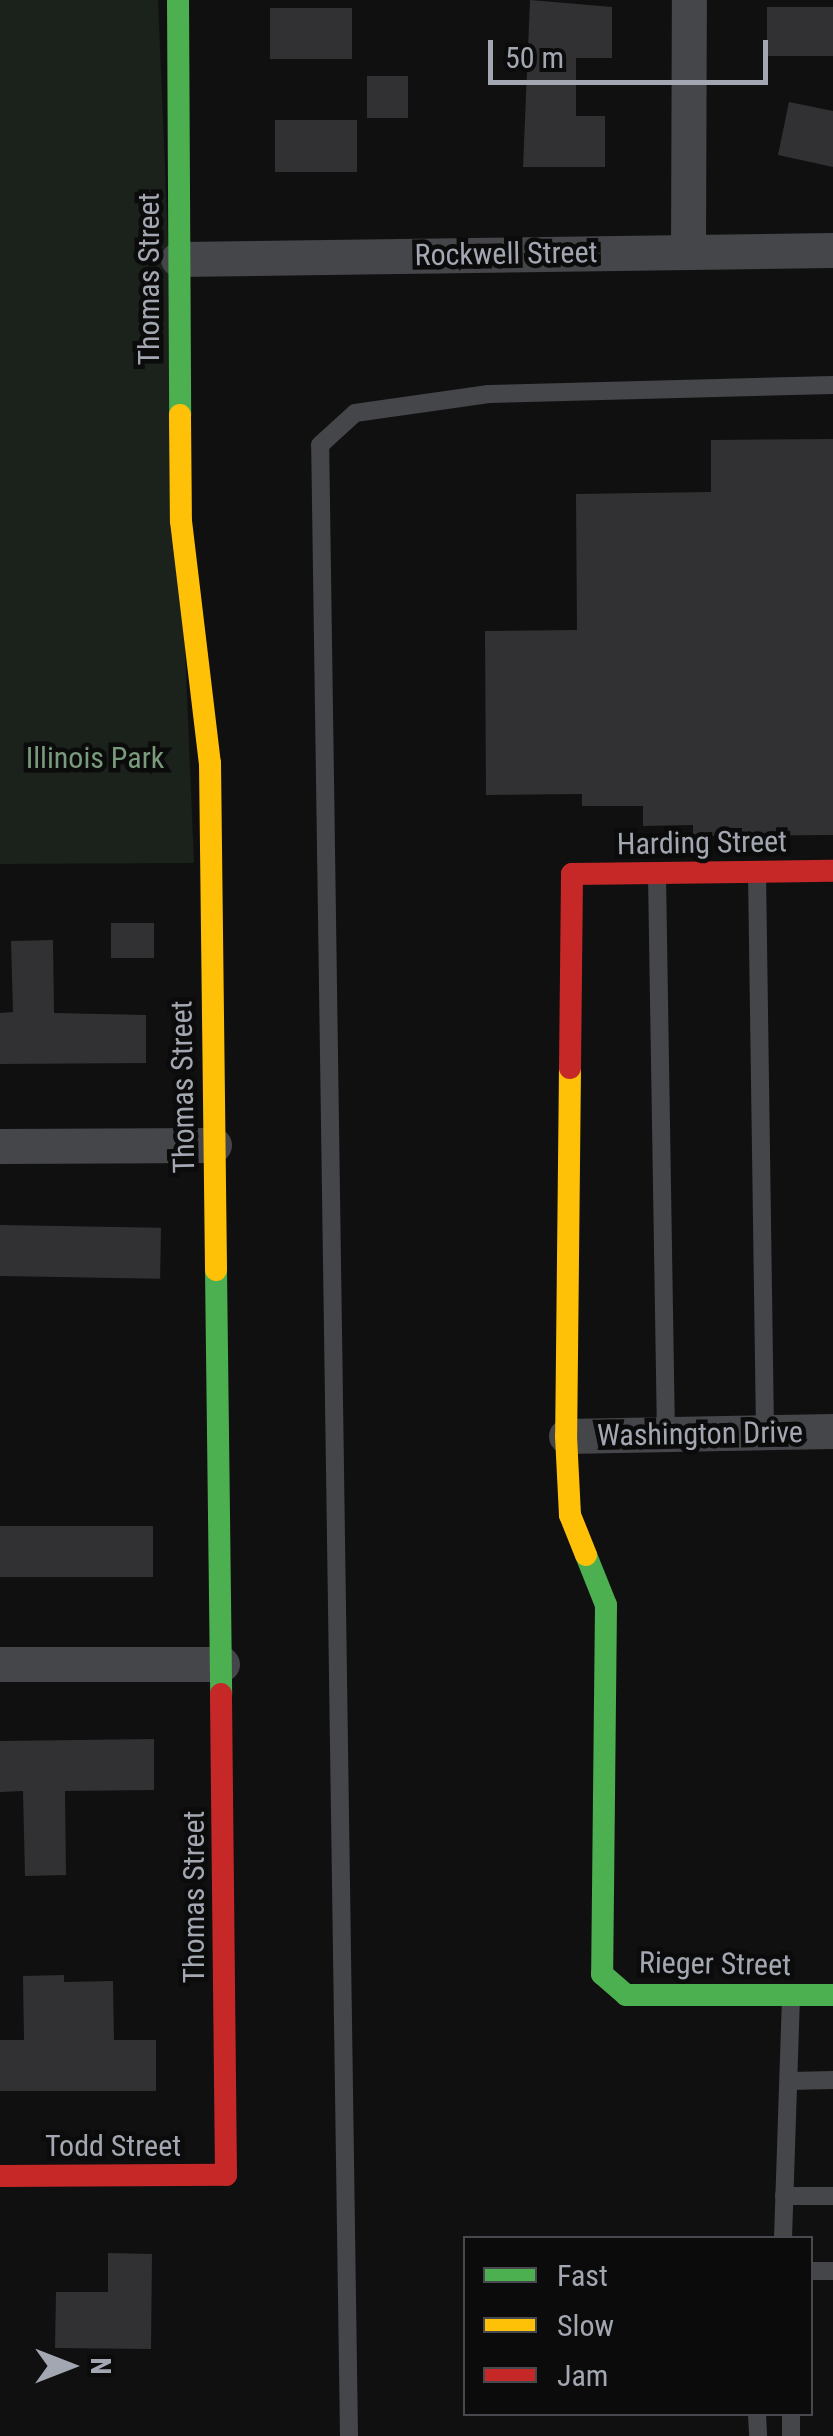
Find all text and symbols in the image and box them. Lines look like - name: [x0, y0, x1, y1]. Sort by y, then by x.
- scale bar: [493, 20, 773, 82]
- text: 50 m: [505, 40, 564, 75]
- street label: Thomas Street: [131, 193, 167, 365]
- street label: Rockwell Street: [414, 234, 598, 274]
- park label: Illinois Park: [26, 740, 164, 776]
- street label: Harding Street: [617, 824, 787, 862]
- street label: Thomas Street: [163, 1000, 203, 1174]
- street label: Washington Drive: [597, 1414, 803, 1454]
- street label: Thomas Street: [176, 1811, 212, 1983]
- street label: Rieger Street: [639, 1945, 791, 1983]
- street label: Todd Street: [45, 2128, 181, 2164]
- legend: [463, 2236, 813, 2416]
- text: Fast: [557, 2258, 608, 2293]
- text: Slow: [557, 2308, 614, 2343]
- north arrow: [20, 2316, 120, 2416]
- text: N: [84, 2357, 117, 2375]
- text: Jam: [557, 2358, 608, 2393]

